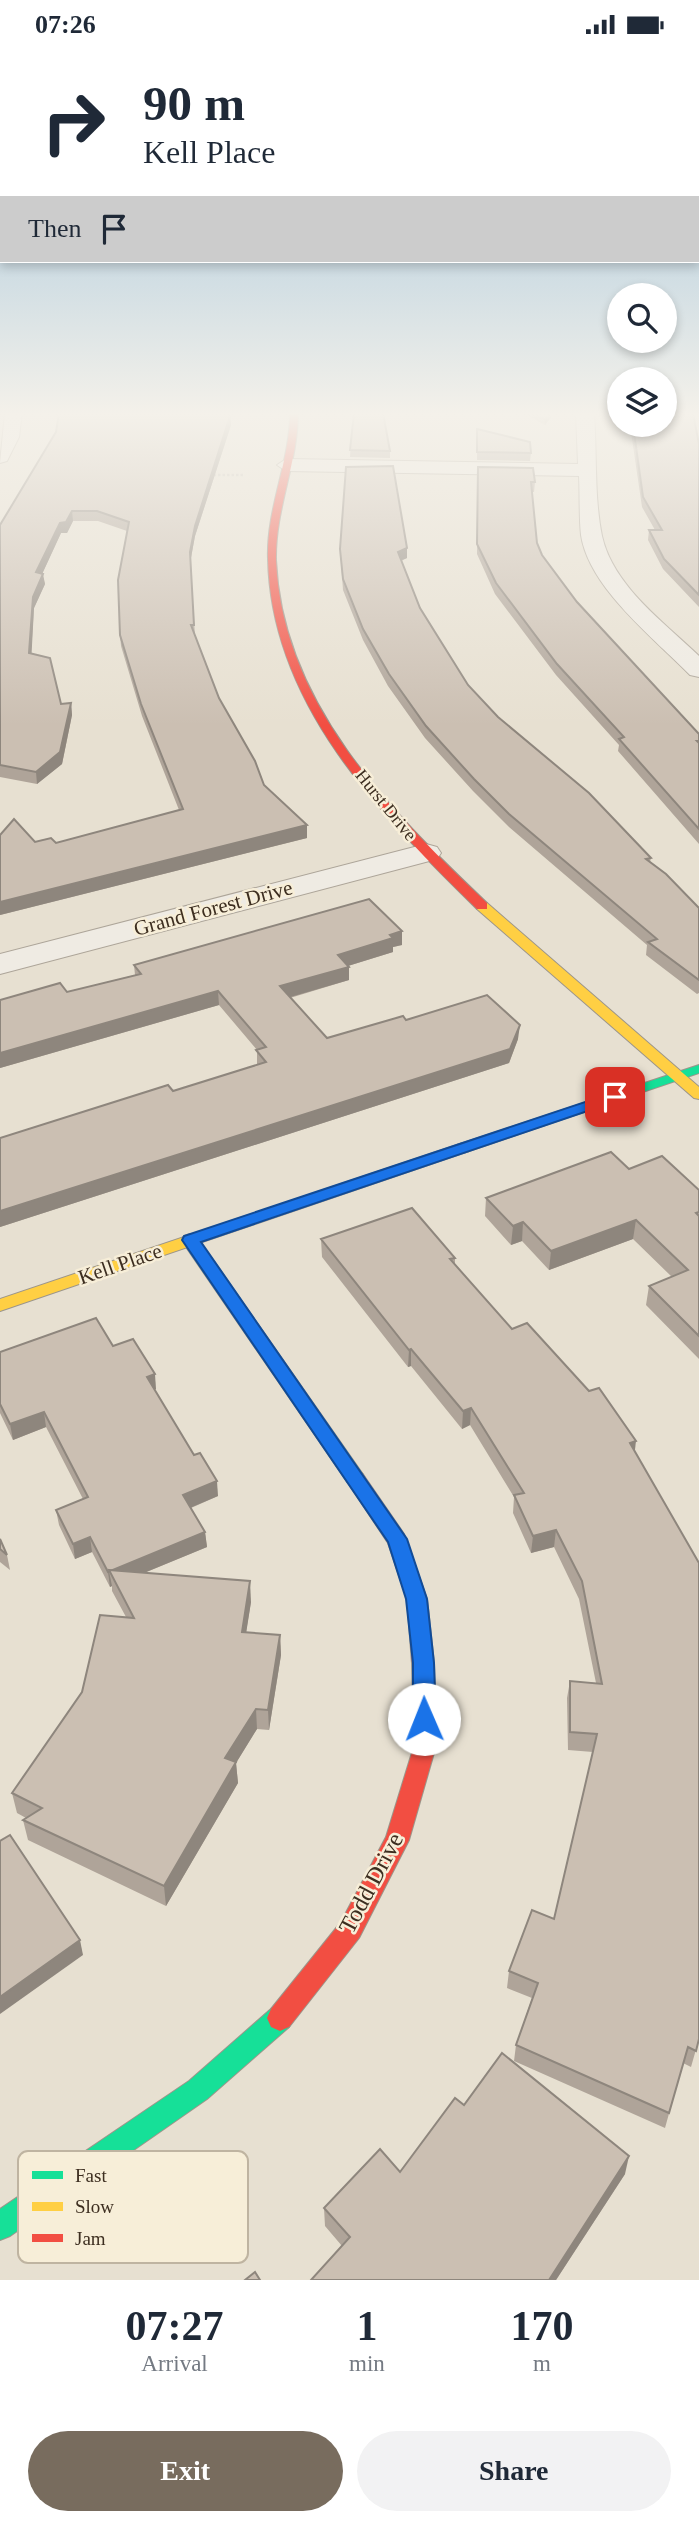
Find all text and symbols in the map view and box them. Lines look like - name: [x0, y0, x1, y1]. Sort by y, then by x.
- text: 07:26: [35, 10, 96, 39]
- text: 90 m: [143, 76, 245, 131]
- icon: right: [28, 77, 119, 168]
- text: Kell Place: [143, 134, 275, 170]
- icon: arrive: [95, 210, 133, 248]
- text: Then: [28, 214, 81, 243]
- map controls: [607, 283, 677, 437]
- button: search: [607, 283, 677, 353]
- button: layers: [607, 367, 677, 437]
- street label: Hurst Drive: [351, 765, 421, 845]
- street label: Grand Forest Drive: [131, 875, 295, 941]
- pin: [585, 1067, 645, 1127]
- icon: arrive: [596, 1078, 634, 1116]
- street label: Kell Place: [75, 1239, 165, 1289]
- position arrow: [387, 1682, 461, 1756]
- street label: Todd Drive: [334, 1828, 408, 1938]
- legend: [18, 2151, 248, 2263]
- text: Fast: [75, 2165, 107, 2186]
- text: Slow: [75, 2196, 114, 2217]
- text: Jam: [75, 2228, 106, 2249]
- text: 07:27: [126, 2303, 224, 2349]
- text: 1: [356, 2303, 377, 2349]
- text: 170: [510, 2303, 573, 2349]
- text: Arrival: [141, 2351, 208, 2376]
- text: min: [349, 2351, 385, 2376]
- text: m: [533, 2351, 551, 2376]
- button: Exit: [28, 2431, 343, 2511]
- button: Share: [357, 2431, 671, 2511]

